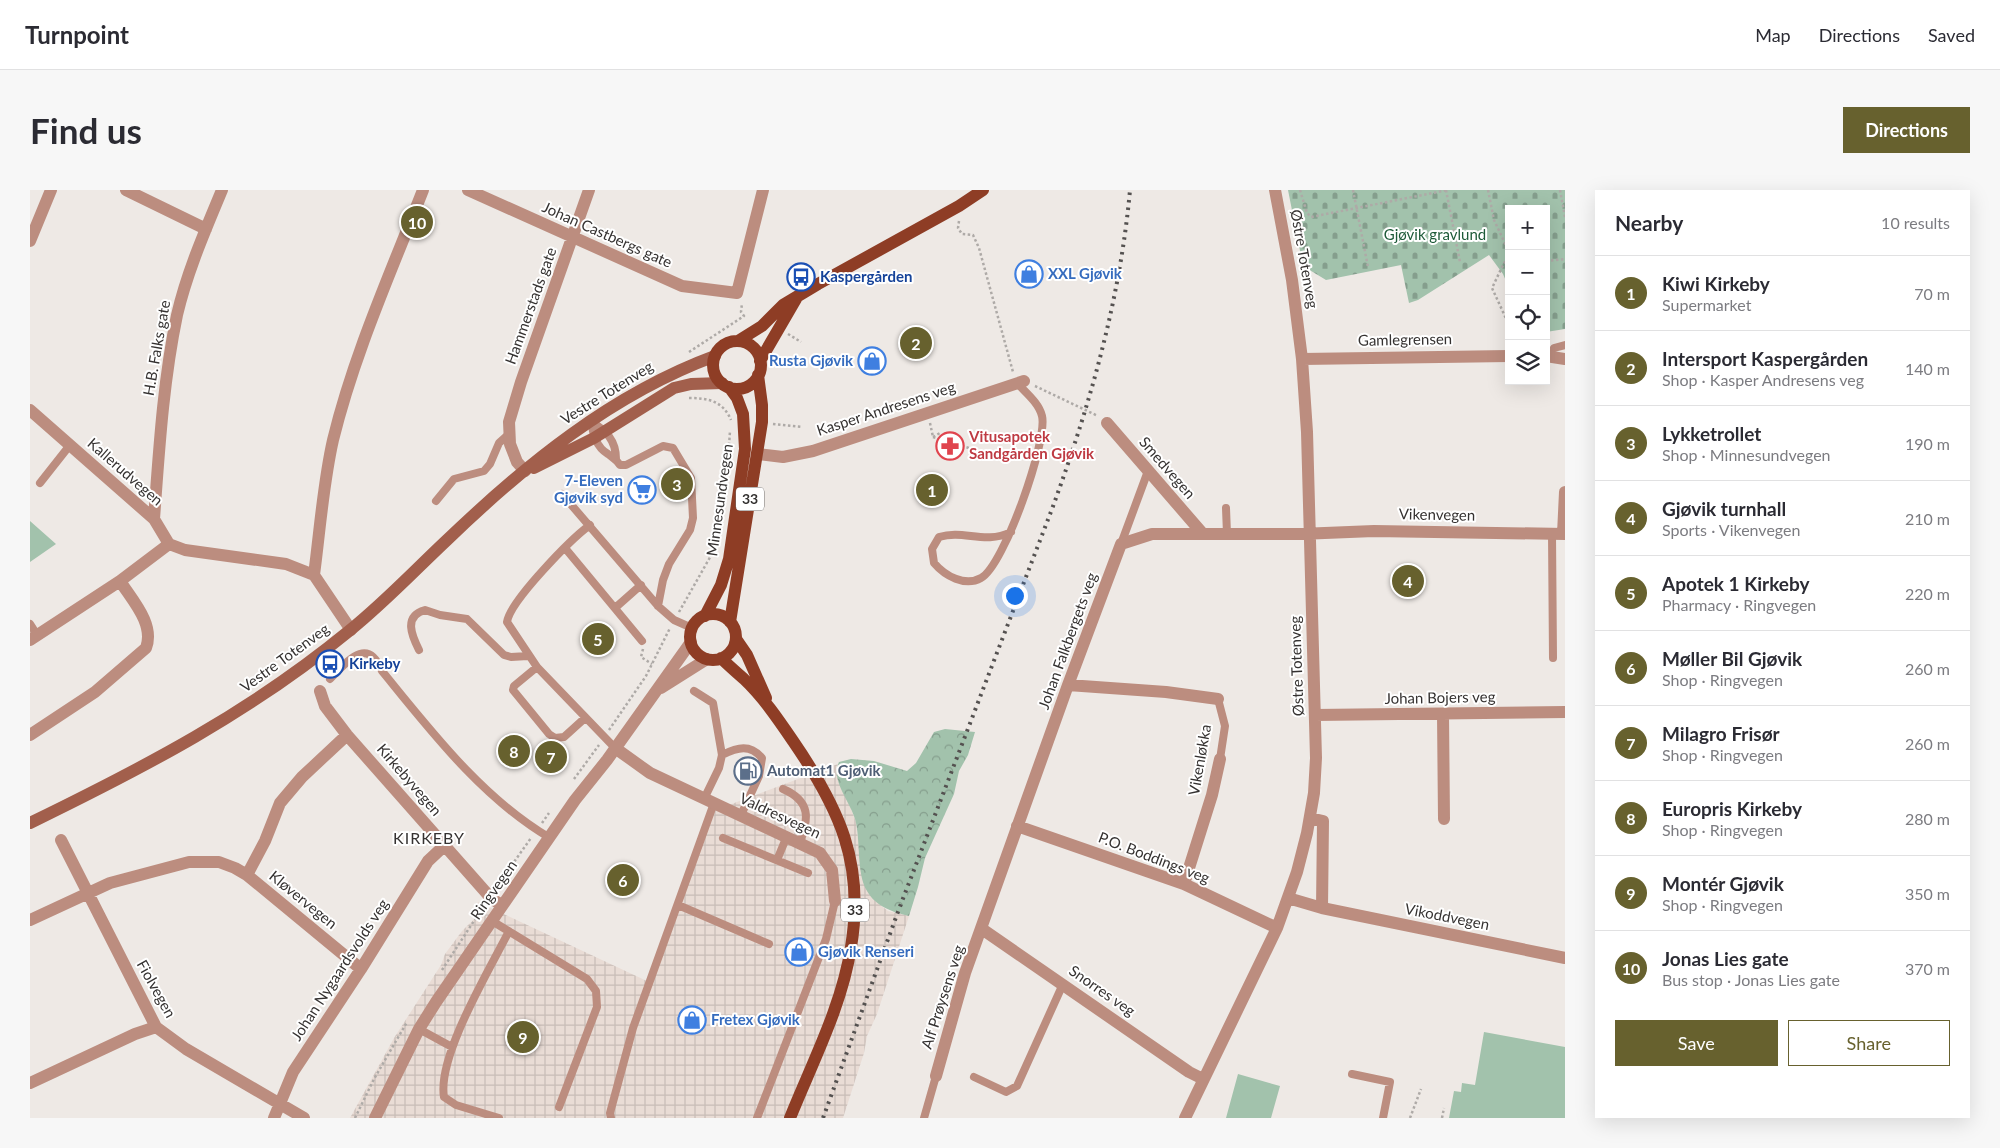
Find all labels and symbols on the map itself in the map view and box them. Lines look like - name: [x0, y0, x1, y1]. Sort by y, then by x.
- street label: Johan Castbergs gate: [540, 197, 675, 271]
- pin: 10: [401, 203, 433, 241]
- street label: Østre Totenveg: [1287, 208, 1323, 310]
- park label: Gjøvik gravlund: [1384, 225, 1486, 243]
- street label: Hammerstads gate: [501, 245, 560, 367]
- shop icon: XXL Gjøvik: [1014, 259, 1044, 289]
- bus stop icon: Kaspergården: [786, 262, 816, 292]
- place label: XXL Gjøvik: [1048, 264, 1123, 282]
- place label: Kaspergården: [820, 267, 912, 285]
- street label: H.B. Falks gate: [139, 298, 173, 397]
- pin: 2: [900, 324, 932, 362]
- street label: Gamlegrensen: [1358, 329, 1452, 349]
- shop icon: Rusta Gjøvik: [857, 346, 887, 376]
- place label: Rusta Gjøvik: [769, 351, 854, 369]
- street label: Vestre Totenveg: [557, 356, 656, 428]
- street label: Kasper Andresens veg: [814, 377, 957, 439]
- place label: Vitusapotek Sandgården Gjøvik: [968, 427, 1095, 462]
- pharmacy icon: Vitusapotek Sandgården Gjøvik: [935, 431, 965, 461]
- street label: Smedvegen: [1136, 433, 1199, 502]
- street label: Kallerudvegen: [84, 434, 167, 509]
- street label: Minnesundvegen: [702, 443, 736, 557]
- pin: 3: [661, 465, 693, 503]
- place label: 7-Eleven Gjøvik syd: [554, 471, 623, 506]
- pin: 1: [916, 471, 948, 509]
- supermarket icon: 7-Eleven Gjøvik syd: [627, 475, 657, 505]
- road number: 33: [736, 488, 764, 510]
- street label: Vikenvegen: [1399, 504, 1475, 524]
- pin: 4: [1392, 562, 1424, 600]
- street label: Johan Falkbergets veg: [1034, 570, 1100, 712]
- your location: [1002, 583, 1028, 609]
- street label: Østre Totenveg: [1285, 615, 1307, 716]
- street label: Vestre Totenveg: [236, 619, 333, 695]
- pin: 5: [582, 620, 614, 658]
- bus stop icon: Kirkeby: [315, 649, 345, 679]
- place label: Kirkeby: [349, 654, 401, 672]
- street label: Johan Bojers veg: [1384, 687, 1496, 707]
- street label: Vikenløkka: [1184, 723, 1214, 797]
- pin: 8: [498, 732, 530, 770]
- pin: 7: [535, 738, 567, 776]
- street label: Kirkebyvegen: [374, 740, 446, 819]
- fuel station icon: Automat1 Gjøvik: [733, 756, 763, 786]
- place label: Automat1 Gjøvik: [766, 761, 882, 779]
- street label: Valdresvegen: [737, 788, 824, 842]
- district label: KIRKEBY: [393, 828, 465, 847]
- street label: P.O. Boddings veg: [1096, 828, 1213, 887]
- street label: Ringvegen: [466, 856, 520, 923]
- pin: 6: [607, 861, 639, 899]
- street label: Kløvervegen: [266, 866, 341, 932]
- street label: Johan Nygaardsvolds veg: [287, 895, 392, 1044]
- road number: 33: [841, 898, 869, 922]
- street label: Vikoddvegen: [1403, 899, 1491, 933]
- shop icon: Gjøvik Renseri: [784, 937, 814, 967]
- place label: Gjøvik Renseri: [818, 942, 914, 960]
- street label: Alf Prøysens veg: [917, 942, 967, 1051]
- street label: Fiolvegen: [134, 956, 180, 1021]
- street label: Snorres veg: [1066, 961, 1139, 1020]
- shop icon: Fretex Gjøvik: [677, 1005, 707, 1035]
- place label: Fretex Gjøvik: [711, 1010, 801, 1028]
- pin: 9: [507, 1018, 539, 1056]

